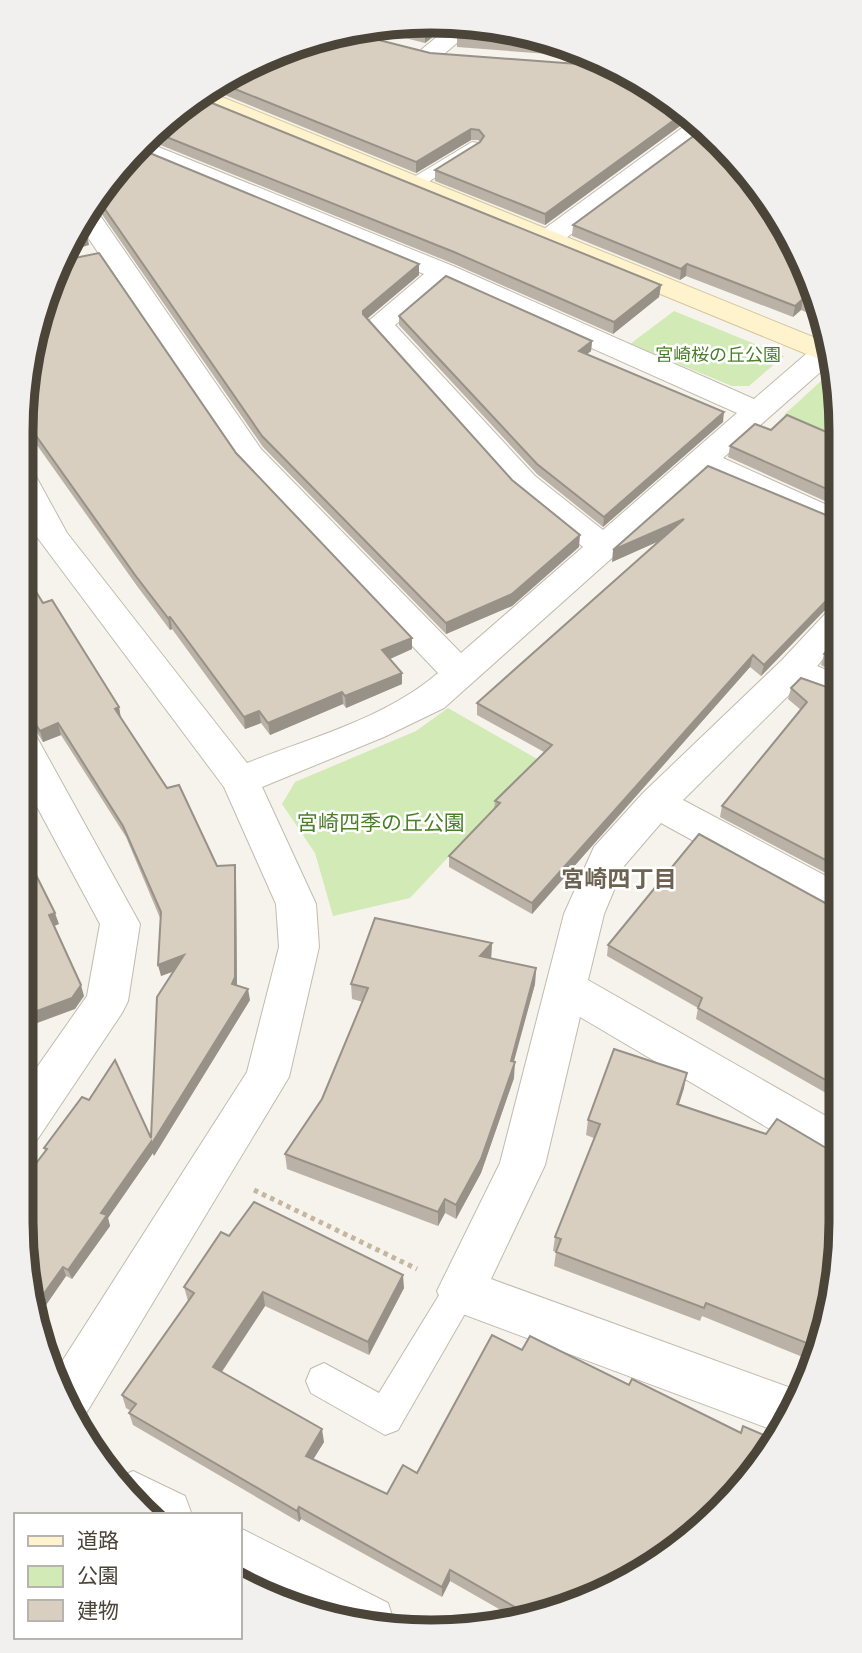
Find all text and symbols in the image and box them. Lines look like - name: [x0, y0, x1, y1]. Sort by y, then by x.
- park label: 宮崎桜の丘公園: [655, 343, 781, 366]
- park label: 宮崎四季の丘公園: [297, 808, 465, 836]
- district label: 宮崎四丁目: [562, 863, 677, 893]
- legend: [14, 1513, 242, 1639]
- text: 道路: [77, 1526, 119, 1554]
- text: 公園: [77, 1561, 119, 1589]
- text: 建物: [77, 1596, 119, 1624]

